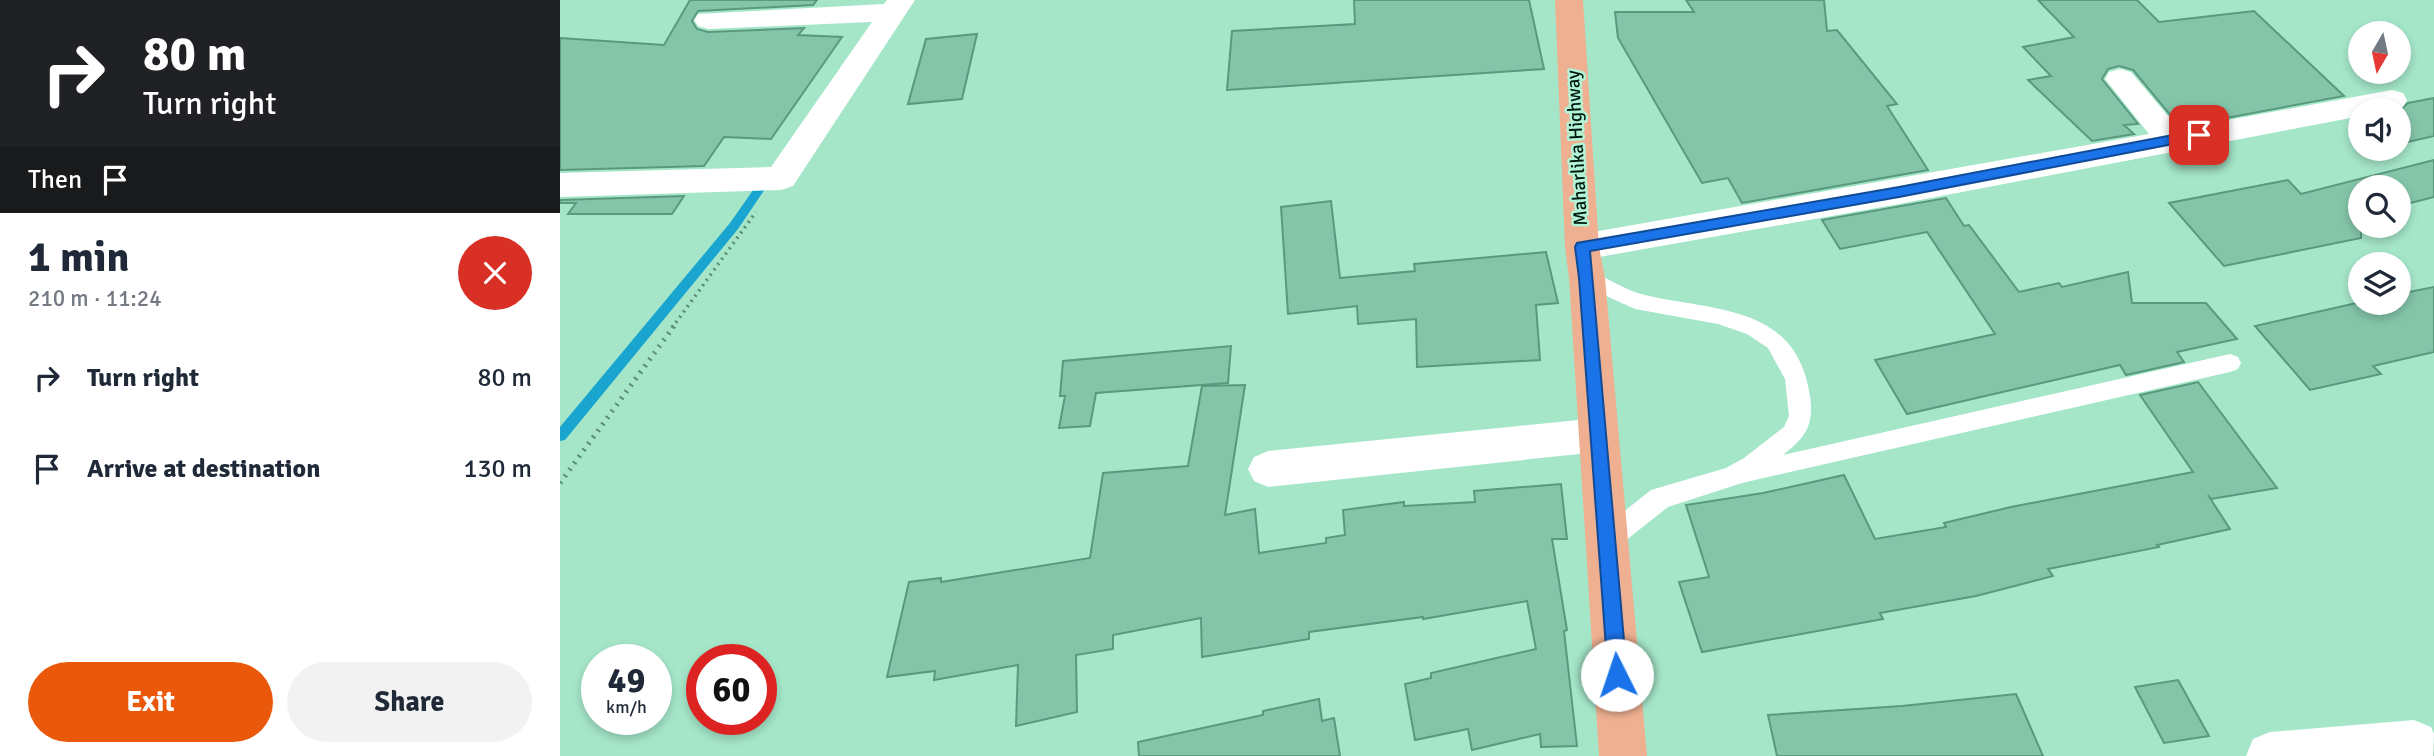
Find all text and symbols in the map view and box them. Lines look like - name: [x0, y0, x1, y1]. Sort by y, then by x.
- north arrow: [2348, 21, 2412, 84]
- map controls: [2348, 21, 2411, 315]
- text: 80 m: [143, 24, 246, 84]
- icon: right: [28, 28, 119, 119]
- street label: Maharlika Highway: [1561, 69, 1593, 226]
- text: Turn right: [143, 84, 276, 123]
- button: sound: [2348, 98, 2411, 161]
- pin: [2169, 105, 2229, 165]
- icon: arrive: [2180, 116, 2218, 154]
- icon: arrive: [96, 161, 134, 199]
- text: Then: [28, 164, 82, 196]
- button: search: [2348, 175, 2411, 238]
- text: 1 min: [28, 232, 129, 283]
- button: close: [458, 236, 532, 310]
- button: layers: [2348, 252, 2411, 315]
- text: 210 m · 11:24: [28, 284, 162, 313]
- icon: right: [28, 359, 66, 397]
- text: Turn right: [87, 362, 199, 394]
- text: 80 m: [477, 362, 532, 394]
- icon: arrive: [28, 450, 66, 488]
- text: Arrive at destination: [87, 453, 320, 485]
- text: 130 m: [463, 453, 532, 485]
- position arrow: [1580, 638, 1654, 712]
- speed limit sign: 60: [686, 644, 777, 735]
- text: 49: [608, 659, 645, 702]
- button: Exit: [28, 662, 273, 742]
- button: Share: [287, 662, 532, 742]
- text: km/h: [606, 696, 647, 718]

